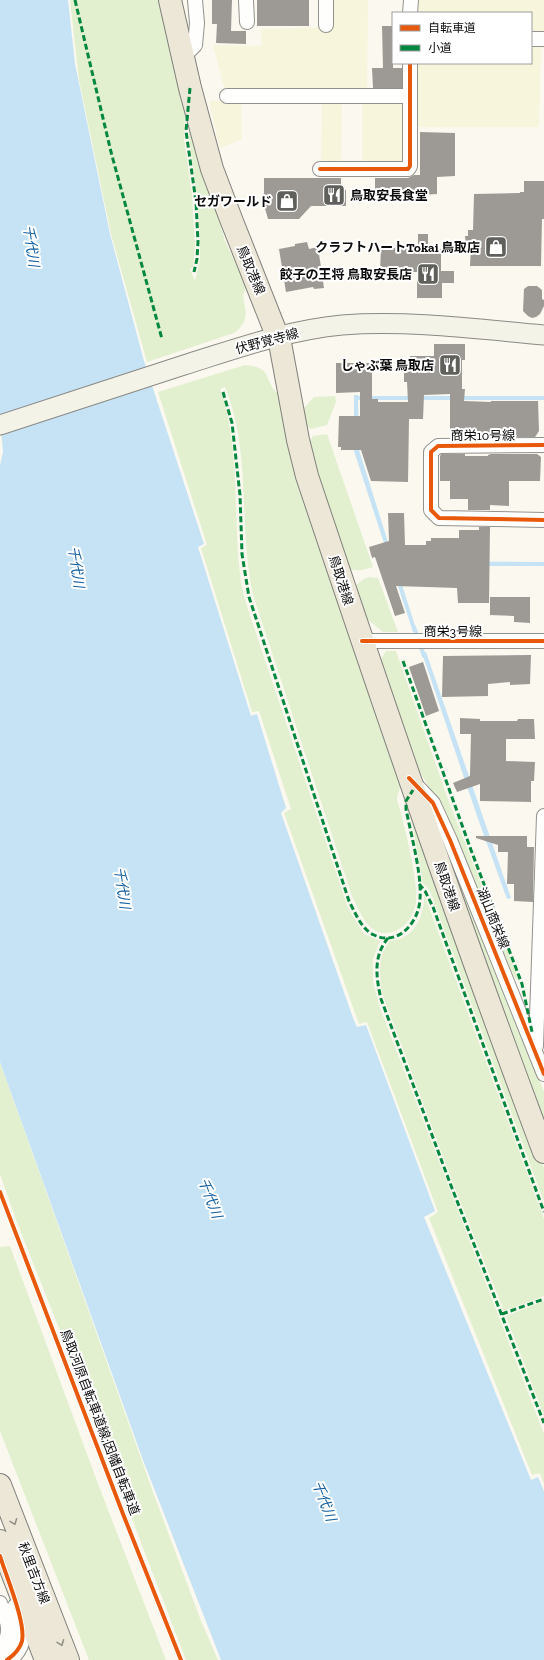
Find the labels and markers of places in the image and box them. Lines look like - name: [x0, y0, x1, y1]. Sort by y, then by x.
- restaurant icon: 鳥取安長食堂: [321, 182, 347, 208]
- shop icon: セガワールド: [274, 188, 300, 214]
- place label: 鳥取安長食堂: [350, 188, 428, 203]
- place label: セガワールド: [194, 194, 272, 209]
- shop icon: クラフトハートTokai 鳥取店: [483, 234, 509, 260]
- place label: クラフトハートTokai 鳥取店: [315, 240, 480, 255]
- restaurant icon: 餃子の王将 鳥取安長店: [415, 261, 441, 287]
- place label: 餃子の王将 鳥取安長店: [280, 267, 412, 282]
- restaurant icon: しゃぶ葉 鳥取店: [437, 352, 463, 378]
- place label: しゃぶ葉 鳥取店: [341, 358, 434, 373]

